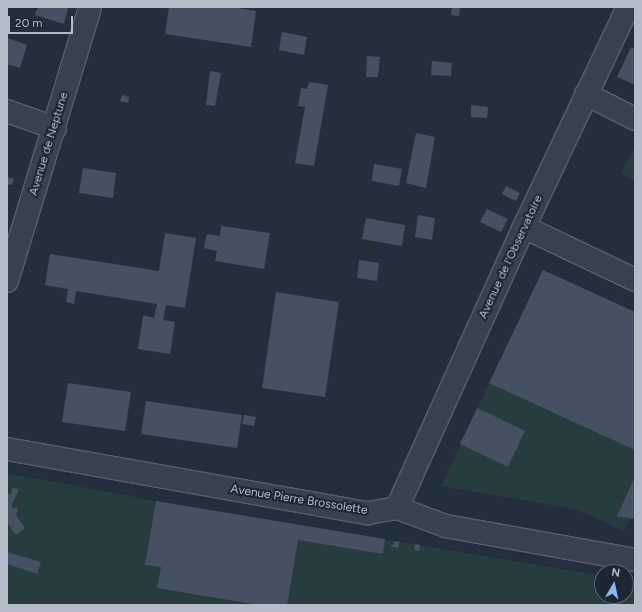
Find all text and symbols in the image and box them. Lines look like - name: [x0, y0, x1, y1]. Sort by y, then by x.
- scale bar: [10, 8, 75, 34]
- text: 20 m: [15, 16, 43, 30]
- street label: Avenue de Neptune: [26, 90, 72, 198]
- street label: Avenue de l'Observatoire: [476, 193, 546, 321]
- street label: Avenue Pierre Brossolette: [229, 482, 369, 518]
- north arrow: [594, 564, 634, 604]
- text: N: [611, 566, 621, 580]

